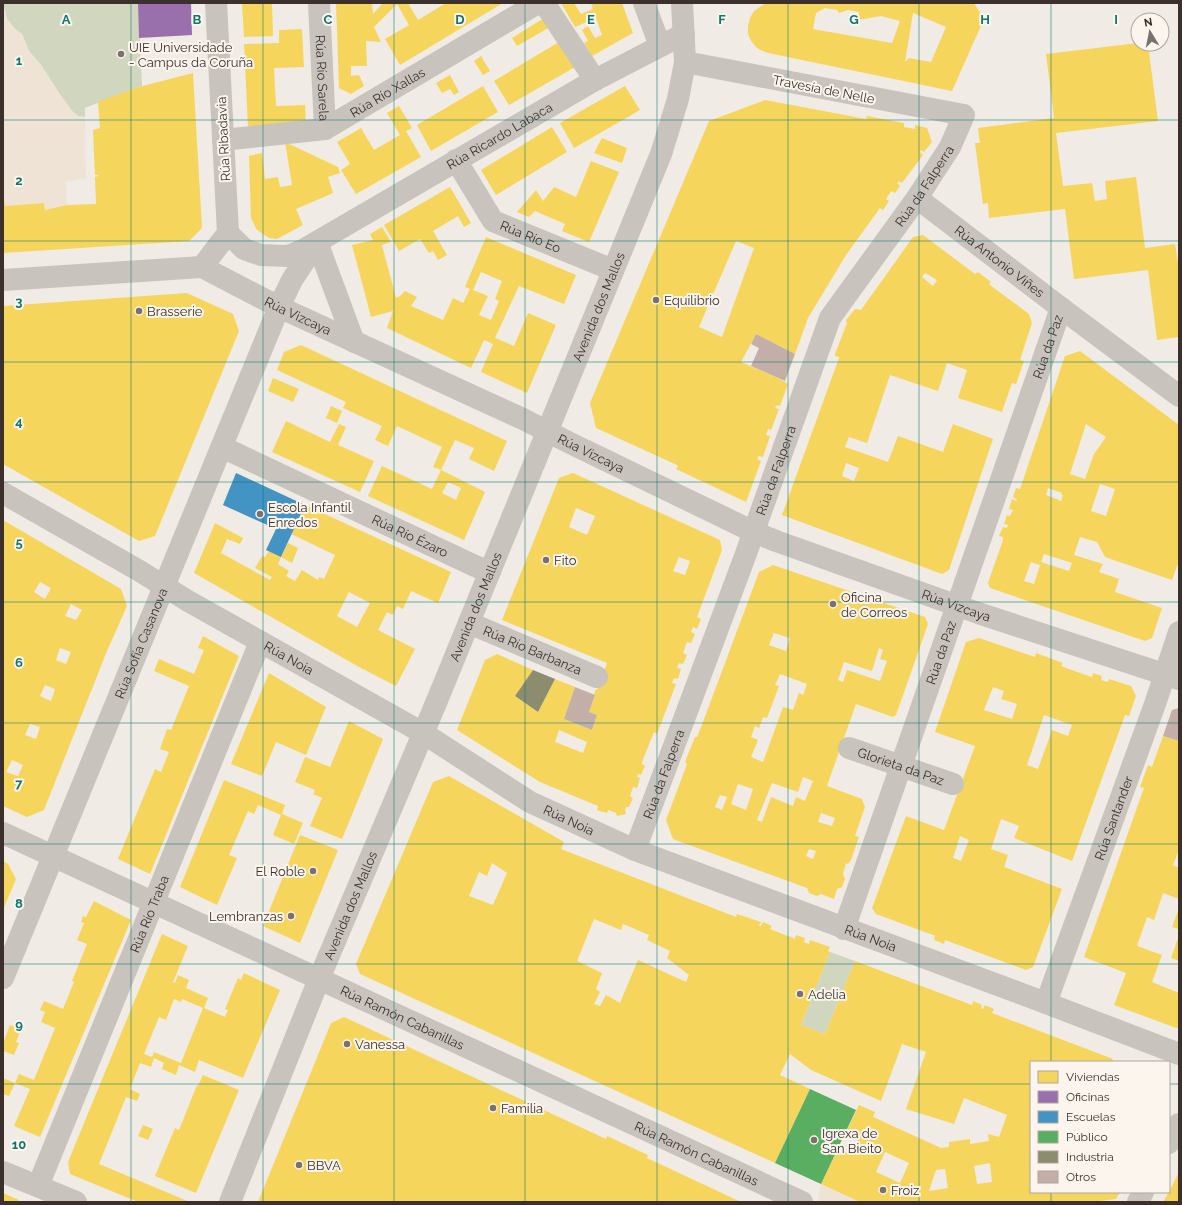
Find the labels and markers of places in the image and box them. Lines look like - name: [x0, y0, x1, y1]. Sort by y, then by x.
- place label: UIE Universidade - Campus da Coruña: [129, 40, 253, 70]
- marker: UIE Universidade - Campus da Coruña: [116, 49, 126, 59]
- place label: Equilibrio: [664, 293, 720, 308]
- marker: Equilibrio: [651, 295, 661, 305]
- place label: Brasserie: [147, 304, 203, 319]
- marker: Brasserie: [134, 306, 144, 316]
- place label: Escola Infantil Enredos: [268, 500, 352, 530]
- marker: Escola Infantil Enredos: [255, 509, 265, 519]
- place label: Fito: [554, 553, 577, 568]
- marker: Fito: [541, 555, 551, 565]
- place label: Oficina de Correos: [841, 590, 907, 620]
- marker: Oficina de Correos: [828, 599, 838, 609]
- place label: El Roble: [255, 864, 305, 879]
- marker: El Roble: [308, 866, 318, 876]
- place label: Lembranzas: [209, 909, 283, 924]
- marker: Lembranzas: [286, 911, 296, 921]
- place label: Adelia: [808, 987, 846, 1002]
- marker: Adelia: [795, 989, 805, 999]
- place label: Vanessa: [355, 1037, 405, 1052]
- marker: Vanessa: [342, 1039, 352, 1049]
- place label: Familia: [501, 1101, 543, 1116]
- marker: Familia: [488, 1103, 498, 1113]
- place label: Igrexa de San Bieito: [822, 1126, 882, 1156]
- marker: Igrexa de San Bieito: [809, 1135, 819, 1145]
- place label: BBVA: [307, 1158, 341, 1173]
- marker: BBVA: [294, 1160, 304, 1170]
- place label: Froiz: [891, 1183, 919, 1198]
- marker: Froiz: [878, 1185, 888, 1195]

